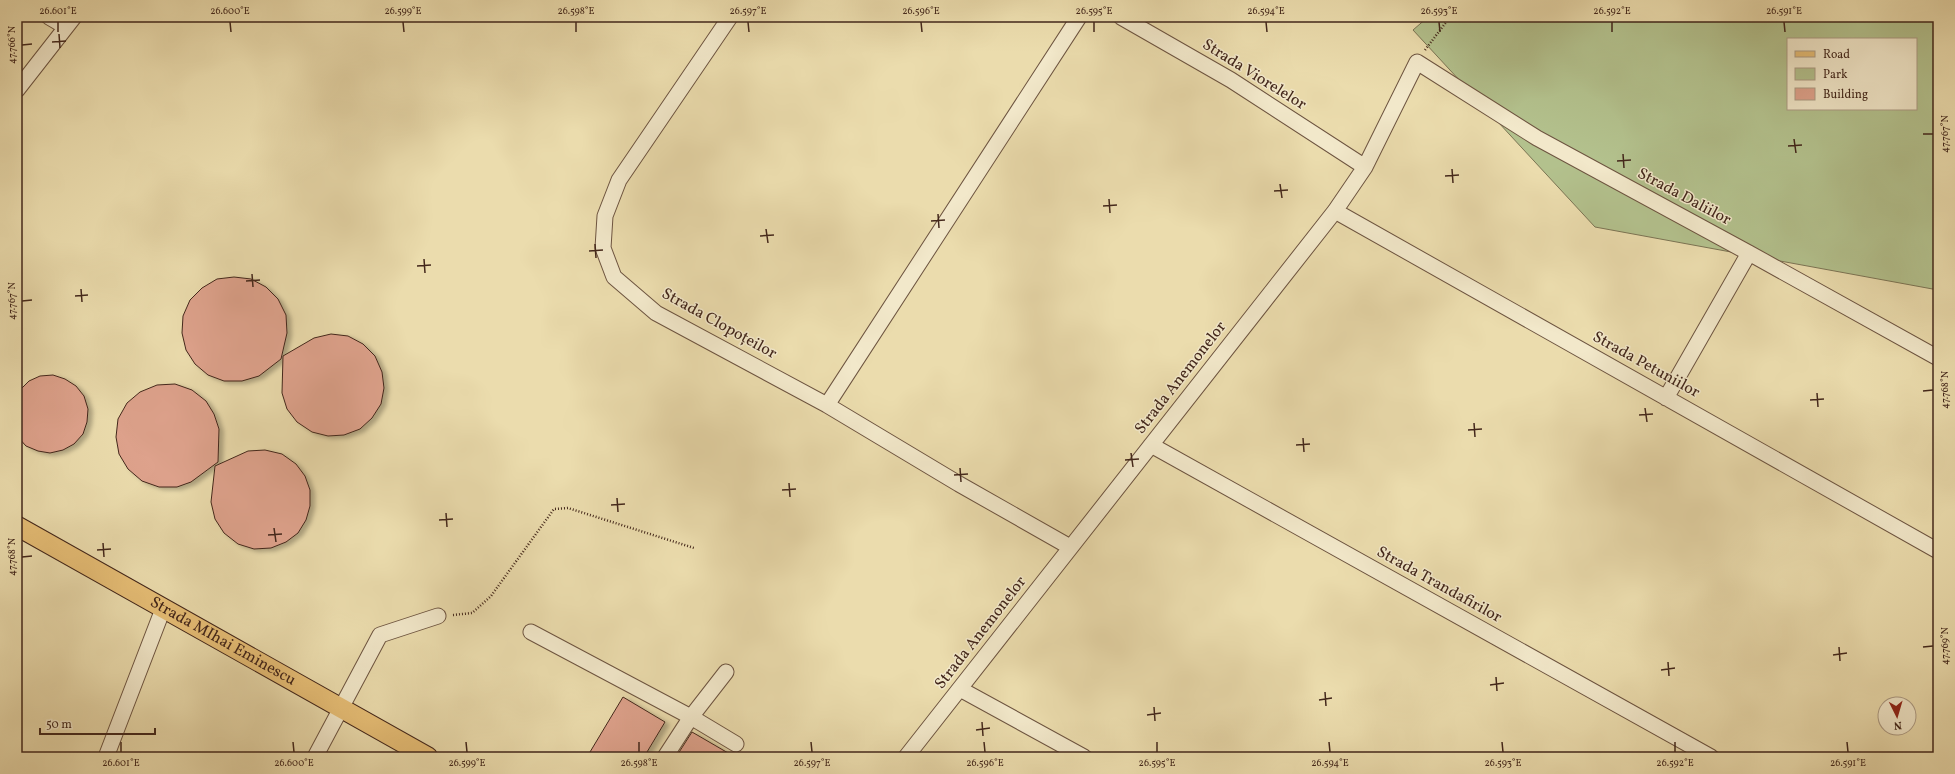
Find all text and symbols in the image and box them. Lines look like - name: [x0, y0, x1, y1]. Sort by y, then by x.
- text: 26.601°E: [39, 4, 77, 18]
- text: 26.600°E: [210, 4, 250, 18]
- text: 26.599°E: [384, 4, 422, 18]
- text: 26.598°E: [557, 4, 595, 18]
- text: 26.597°E: [730, 4, 767, 18]
- text: 26.596°E: [902, 4, 940, 18]
- text: 26.595°E: [1076, 4, 1112, 18]
- text: 26.594°E: [1247, 4, 1285, 18]
- text: 26.593°E: [1420, 4, 1458, 18]
- text: 26.592°E: [1593, 4, 1631, 18]
- text: 26.591°E: [1766, 4, 1802, 18]
- text: 47.766°N: [5, 25, 19, 64]
- street label: Strada Viorelelor: [1198, 34, 1311, 116]
- legend: [1787, 38, 1917, 110]
- text: Road: [1823, 47, 1850, 63]
- text: Park: [1823, 67, 1848, 83]
- text: Building: [1823, 87, 1868, 103]
- text: 47.767°N: [1938, 114, 1952, 153]
- street label: Strada Daliilor: [1633, 163, 1735, 231]
- text: 47.767°N: [5, 281, 19, 320]
- street label: Strada Clopoțeilor: [657, 283, 781, 365]
- street label: Strada Anemonelor: [1130, 317, 1232, 439]
- street label: Strada Petuniilor: [1588, 326, 1704, 404]
- text: 47.768°N: [1938, 370, 1952, 409]
- text: 47.768°N: [5, 537, 19, 576]
- street label: Strada Trandafirilor: [1372, 541, 1506, 629]
- street label: Strada Anemonelor: [930, 572, 1032, 694]
- street label: Strada MIhai Eminescu: [146, 592, 300, 691]
- text: 47.769°N: [1938, 626, 1952, 665]
- north arrow: [1877, 696, 1917, 736]
- scale bar: [40, 710, 155, 736]
- text: 50 m: [46, 717, 72, 733]
- text: N: [1893, 717, 1902, 732]
- text: 26.601°E: [102, 756, 140, 770]
- text: 26.600°E: [274, 756, 314, 770]
- text: 26.599°E: [448, 756, 486, 770]
- text: 26.598°E: [620, 756, 658, 770]
- text: 26.597°E: [794, 756, 831, 770]
- text: 26.596°E: [966, 756, 1004, 770]
- text: 26.595°E: [1139, 756, 1175, 770]
- text: 26.594°E: [1311, 756, 1349, 770]
- text: 26.593°E: [1484, 756, 1522, 770]
- text: 26.592°E: [1656, 756, 1694, 770]
- text: 26.591°E: [1830, 756, 1866, 770]

